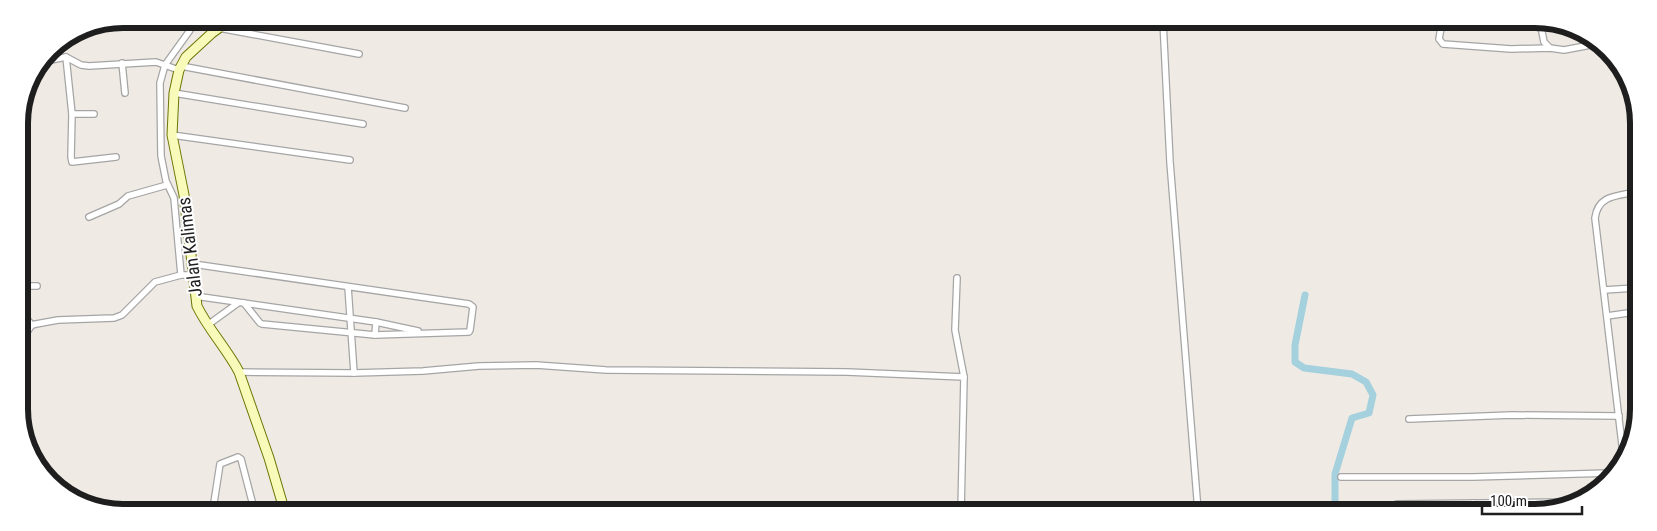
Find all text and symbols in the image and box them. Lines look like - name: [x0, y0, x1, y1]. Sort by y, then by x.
- street label: Jalan Kalimas: [173, 196, 206, 298]
- scale bar: [1482, 484, 1582, 516]
- text: 100 m: [1490, 492, 1527, 510]

